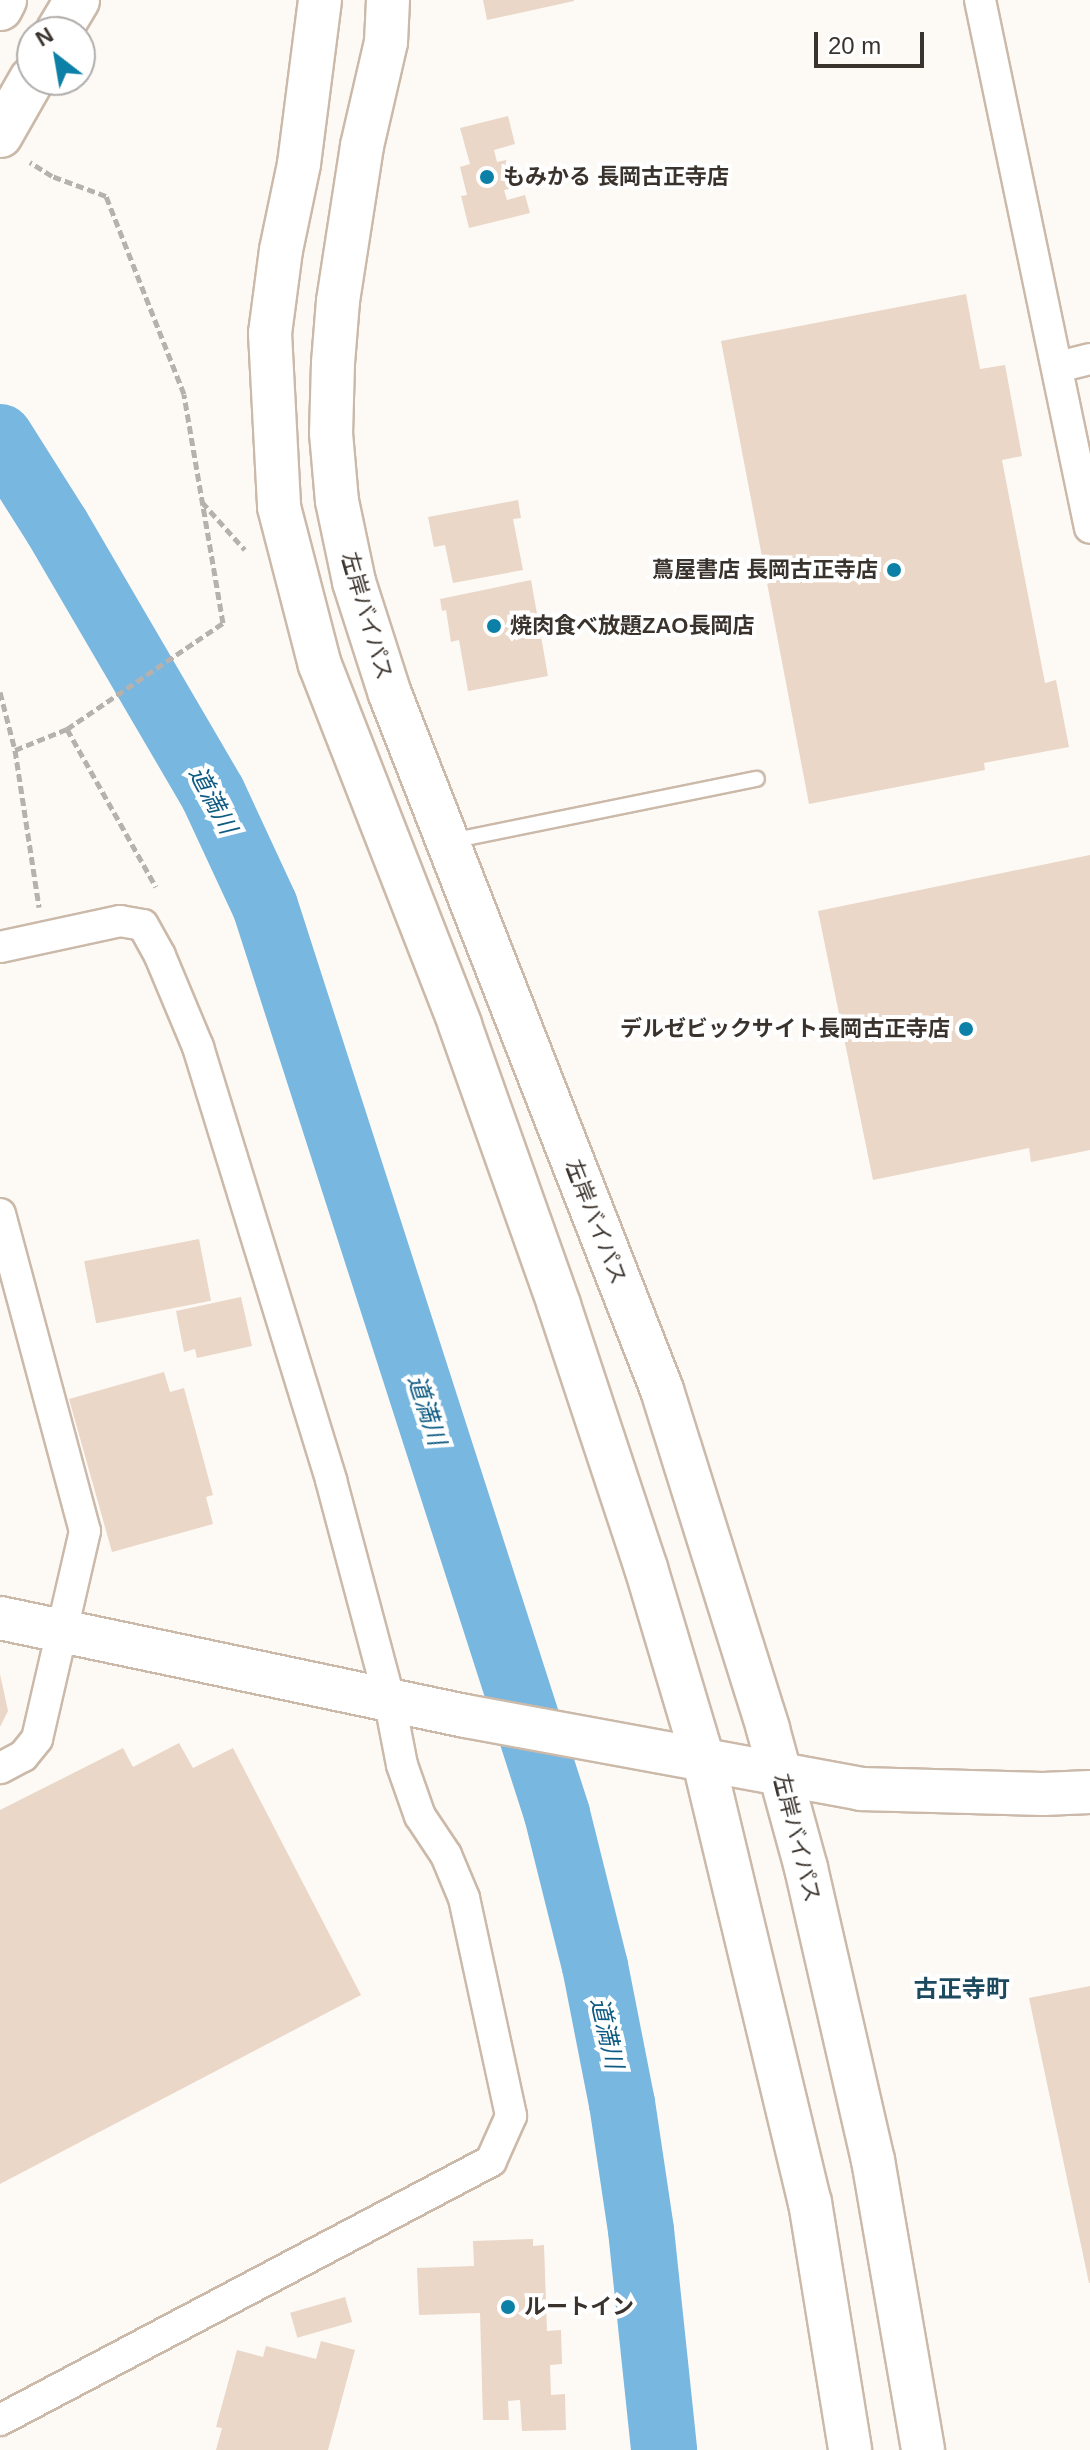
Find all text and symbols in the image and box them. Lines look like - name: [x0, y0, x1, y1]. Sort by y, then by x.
- north arrow: [16, 16, 96, 96]
- scale bar: [818, 16, 928, 66]
- text: N: [31, 22, 58, 52]
- text: 20 m: [828, 32, 881, 59]
- place label: もみかる 長岡古正寺店: [503, 164, 729, 190]
- marker: もみかる 長岡古正寺店: [478, 168, 496, 186]
- street label: 左岸バイパス: [336, 549, 398, 683]
- place label: 蔦屋書店 長岡古正寺店: [652, 557, 878, 583]
- marker: 蔦屋書店 長岡古正寺店: [885, 561, 903, 579]
- place label: 焼肉食べ放題ZAO長岡店: [510, 613, 754, 639]
- marker: 焼肉食べ放題ZAO長岡店: [485, 617, 503, 635]
- water label: 道満川: [183, 761, 243, 839]
- place label: デルゼビックサイト長岡古正寺店: [620, 1016, 950, 1042]
- marker: デルゼビックサイト長岡古正寺店: [957, 1020, 975, 1038]
- street label: 左岸バイパス: [560, 1156, 632, 1288]
- water label: 道満川: [402, 1371, 452, 1449]
- street label: 左岸バイパス: [768, 1771, 826, 1905]
- district label: 古正寺町: [914, 1975, 1010, 2003]
- water label: 道満川: [585, 1995, 629, 2071]
- place label: ルートイン: [524, 2294, 634, 2320]
- marker: ルートイン: [499, 2298, 517, 2316]

